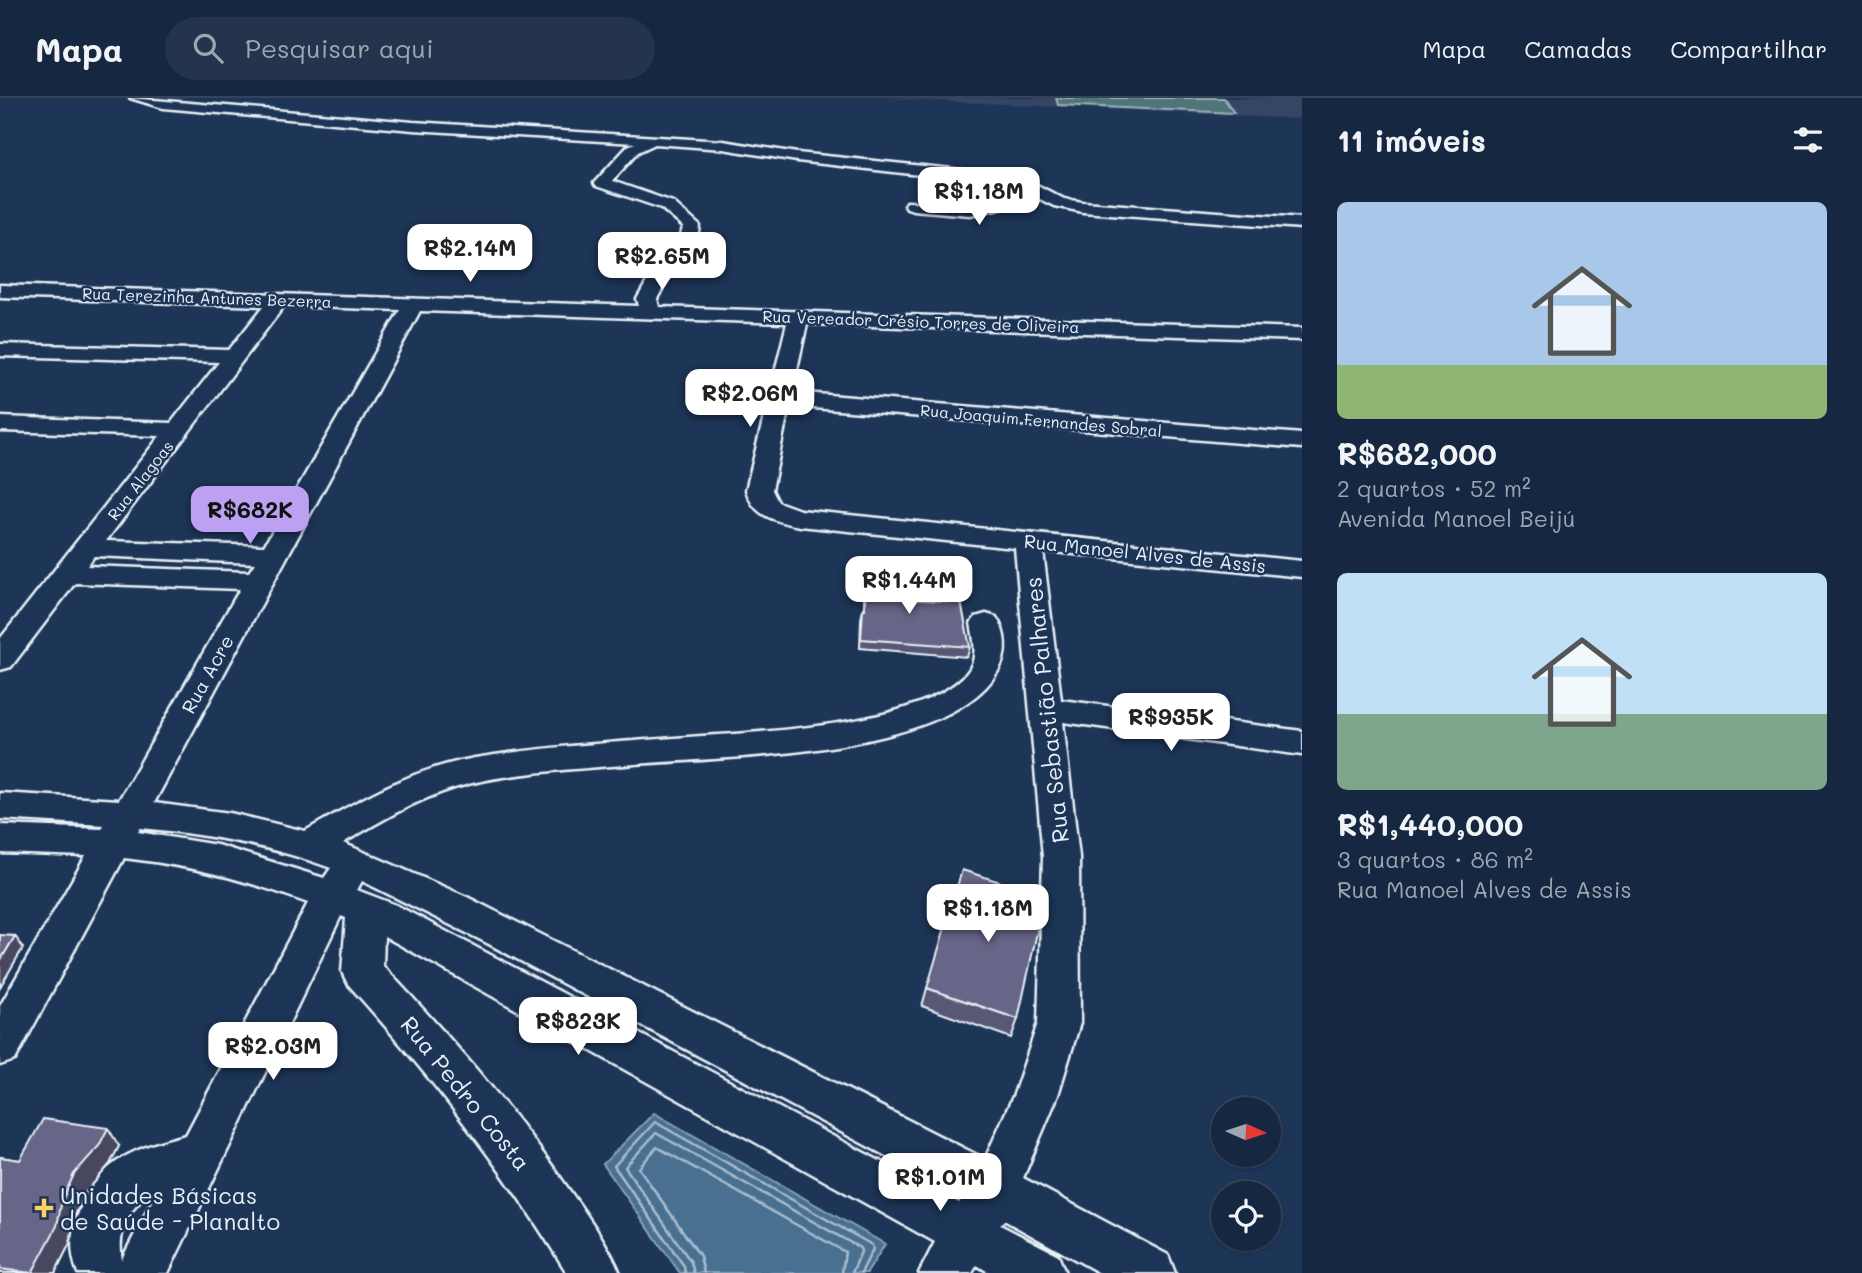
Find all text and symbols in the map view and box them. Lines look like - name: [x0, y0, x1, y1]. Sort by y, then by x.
- search box: [165, 17, 655, 80]
- text: Mapa: [35, 27, 123, 70]
- icon: search: [189, 29, 227, 67]
- text: Pesquisar aqui: [245, 31, 434, 65]
- text: Mapa: [1422, 33, 1486, 64]
- text: Camadas: [1524, 33, 1632, 64]
- text: Compartilhar: [1670, 33, 1827, 64]
- text: 11 imóveis: [1337, 120, 1486, 160]
- icon: filters: [1789, 121, 1827, 159]
- pin: R$1.18M: [914, 167, 1044, 227]
- text: R$1.18M: [934, 175, 1024, 205]
- pin: R$2.14M: [405, 225, 535, 284]
- text: R$2.14M: [423, 232, 517, 262]
- pin: R$2.65M: [597, 232, 727, 292]
- text: R$2.65M: [614, 240, 710, 270]
- icon: home: [1519, 248, 1645, 374]
- street label: Rua Terezinha Antunes Bezerra: [82, 282, 332, 312]
- street label: Rua Vereador Crésio Torres de Oliveira: [762, 305, 1080, 337]
- pin: R$2.06M: [685, 370, 815, 429]
- text: R$2.06M: [701, 377, 799, 407]
- street label: Rua Joaquim Fernandes Sobral: [919, 399, 1163, 441]
- text: R$682,000: [1337, 433, 1497, 473]
- street label: Rua Alagoas: [102, 436, 178, 524]
- text: 2 quartos · 52 m²: [1337, 473, 1531, 503]
- pin: R$682K: [193, 486, 307, 546]
- text: R$682K: [207, 494, 293, 524]
- text: Avenida Manoel Beijú: [1337, 503, 1575, 533]
- street label: Rua Manoel Alves de Assis: [1023, 528, 1267, 578]
- pin: R$1.44M: [844, 556, 974, 616]
- text: R$1.44M: [861, 564, 957, 594]
- street label: Rua Sebastião Palhares: [1017, 576, 1075, 844]
- icon: home: [1519, 619, 1645, 745]
- street label: Rua Acre: [175, 630, 239, 718]
- pin: R$935K: [1114, 694, 1228, 753]
- text: R$935K: [1128, 701, 1214, 731]
- text: R$1,440,000: [1337, 804, 1523, 844]
- text: 3 quartos · 86 m²: [1337, 844, 1533, 874]
- text: Rua Manoel Alves de Assis: [1337, 874, 1632, 904]
- pin: R$1.18M: [923, 884, 1053, 944]
- text: R$1.18M: [943, 892, 1033, 922]
- pin: R$823K: [521, 998, 635, 1057]
- text: R$823K: [535, 1005, 621, 1035]
- street label: Rua Pedro Costa: [395, 1010, 537, 1176]
- pin: R$2.03M: [208, 1023, 338, 1082]
- text: R$2.03M: [224, 1030, 322, 1060]
- north arrow: [1211, 1097, 1281, 1167]
- map controls: [1211, 1097, 1281, 1251]
- pin: R$1.01M: [875, 1154, 1005, 1213]
- text: R$1.01M: [895, 1161, 986, 1191]
- place label: Unidades Básicas de Saúde - Planalto: [60, 1180, 280, 1236]
- button: locate: [1211, 1181, 1281, 1251]
- marker: Unidades Básicas de Saúde - Planalto: [34, 1198, 54, 1218]

